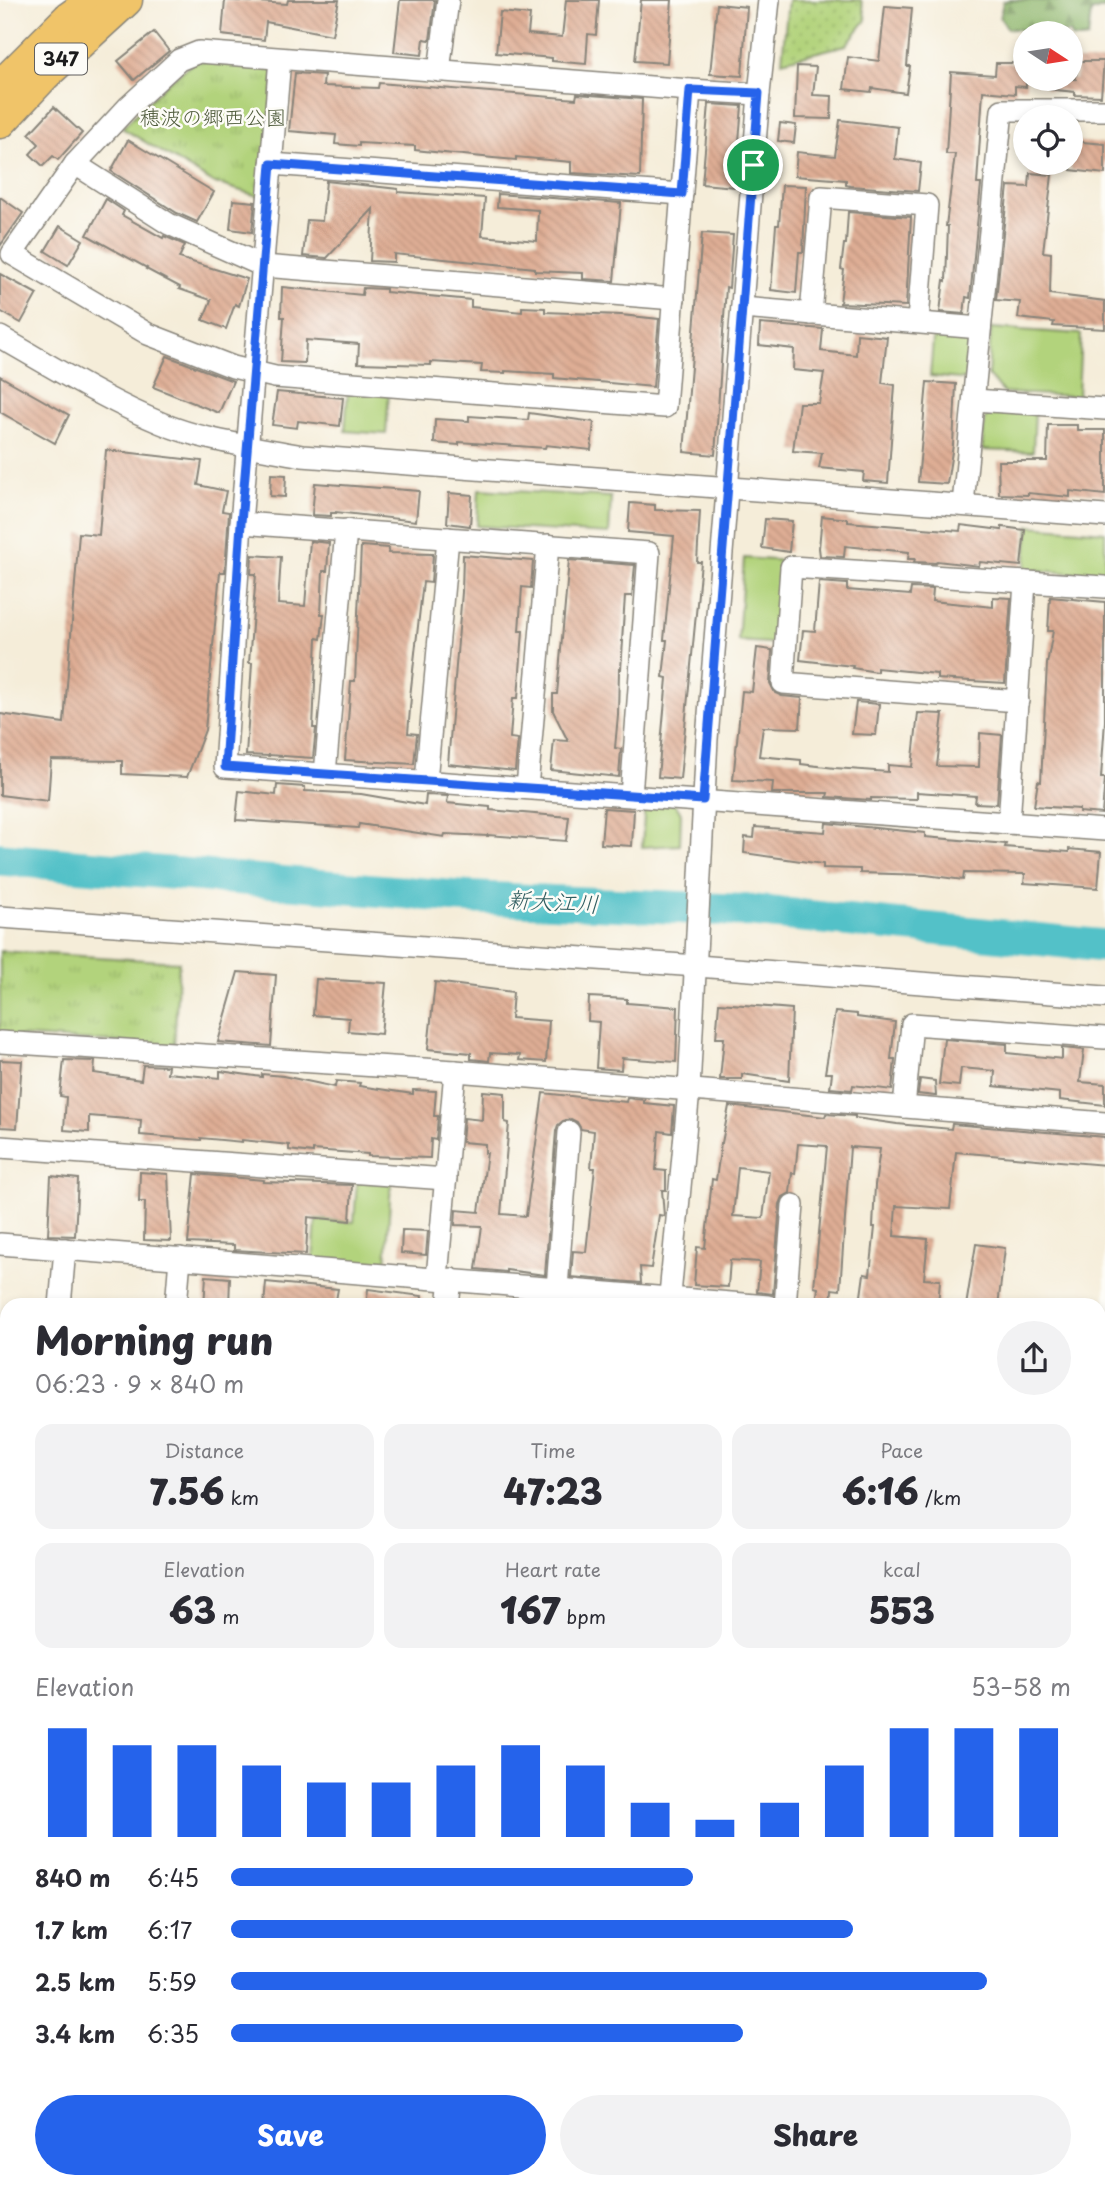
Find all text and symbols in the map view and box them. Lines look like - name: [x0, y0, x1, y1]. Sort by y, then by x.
- north arrow: [1013, 21, 1083, 91]
- map controls: [1013, 21, 1083, 175]
- road number: 347: [35, 44, 87, 74]
- park label: 穂波の郷西公園: [140, 100, 287, 132]
- button: locate: [1013, 105, 1083, 175]
- pin: [723, 135, 783, 195]
- icon: arrive: [734, 146, 772, 184]
- water label: 新大江川: [506, 881, 600, 920]
- text: Morning run: [35, 1311, 273, 1368]
- button: share: [997, 1321, 1071, 1395]
- text: 06:23 · 9 × 840 m: [35, 1366, 244, 1401]
- text: Distance: [164, 1436, 244, 1464]
- text: Time: [531, 1436, 575, 1464]
- text: Pace: [880, 1436, 923, 1464]
- text: 7.56: [150, 1464, 224, 1517]
- text: 47:23: [503, 1464, 603, 1517]
- text: 6:16: [842, 1464, 919, 1517]
- text: km: [224, 1483, 259, 1511]
- text: /km: [919, 1483, 961, 1511]
- text: Elevation: [163, 1555, 245, 1583]
- text: Heart rate: [505, 1555, 601, 1583]
- text: kcal: [883, 1555, 921, 1583]
- text: 63: [169, 1583, 216, 1636]
- text: 167: [500, 1583, 560, 1636]
- text: 553: [868, 1583, 935, 1636]
- text: m: [216, 1602, 240, 1630]
- text: bpm: [560, 1602, 606, 1630]
- text: Elevation: [35, 1669, 134, 1704]
- text: 53–58 m: [971, 1669, 1071, 1704]
- text: 840 m: [35, 1860, 111, 1895]
- text: 6:45: [147, 1860, 199, 1895]
- text: 1.7 km: [35, 1912, 108, 1947]
- text: 6:17: [147, 1912, 192, 1947]
- text: 2.5 km: [35, 1964, 115, 1999]
- text: 5:59: [147, 1964, 197, 1999]
- text: 3.4 km: [35, 2016, 115, 2051]
- text: 6:35: [147, 2016, 199, 2051]
- button: Save: [35, 2095, 546, 2175]
- button: Share: [560, 2095, 1071, 2175]

